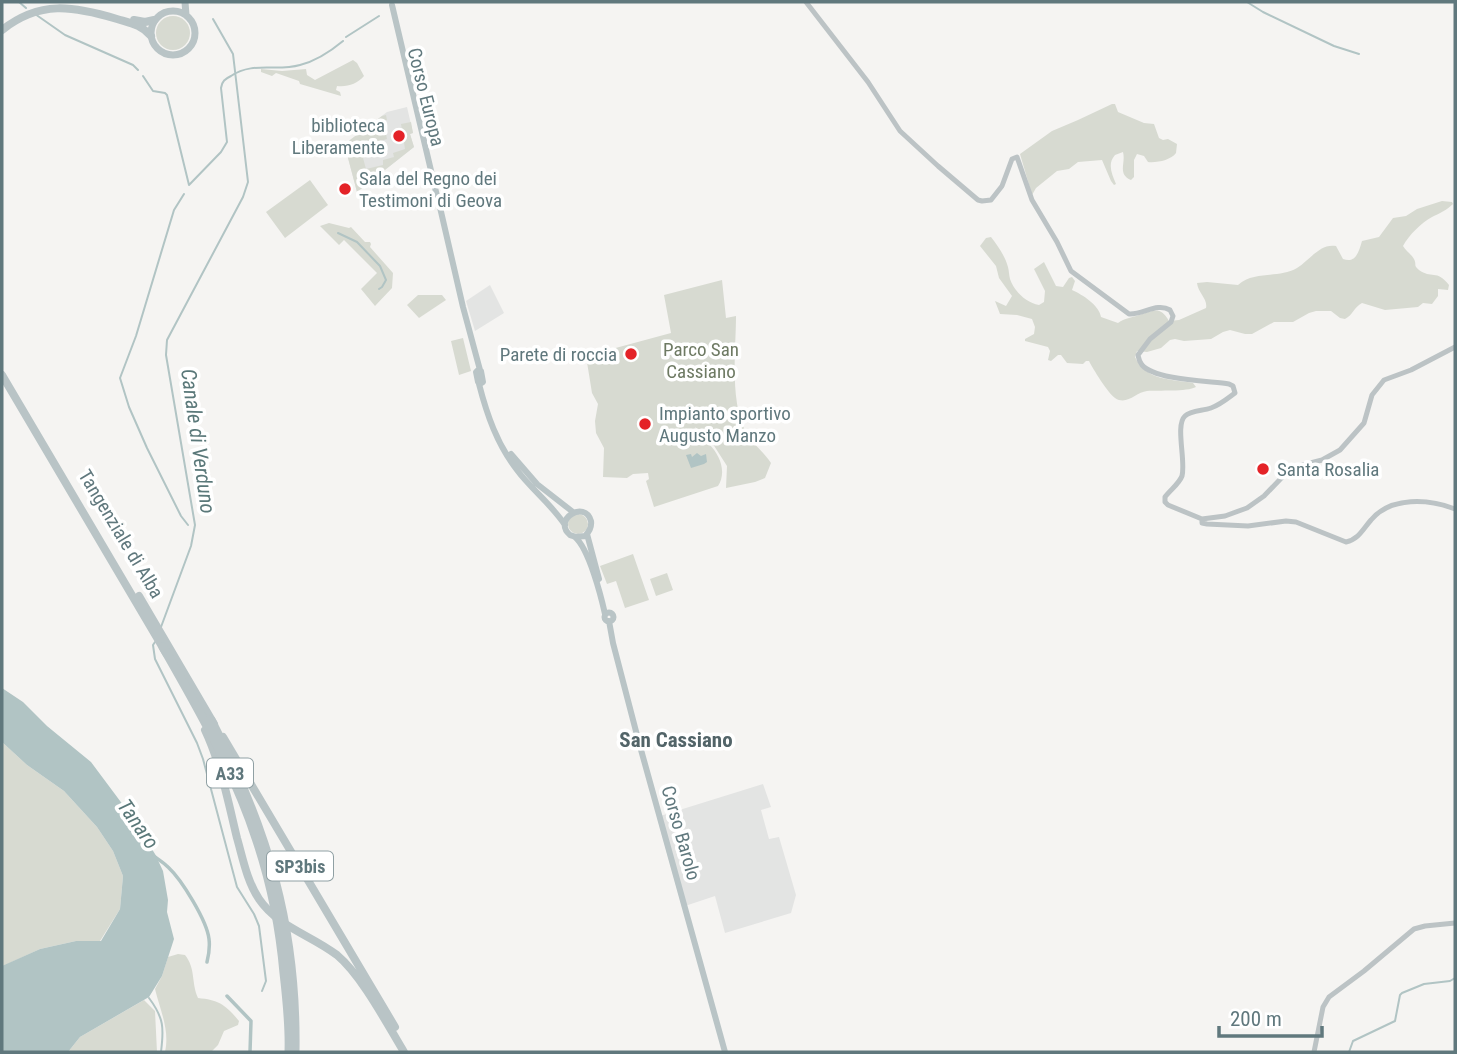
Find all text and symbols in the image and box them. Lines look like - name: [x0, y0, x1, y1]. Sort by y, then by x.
- street label: Corso Europa: [403, 45, 449, 149]
- place label: biblioteca Liberamente: [292, 114, 385, 159]
- marker: biblioteca Liberamente: [391, 128, 407, 144]
- place label: Sala del Regno dei Testimoni di Geova: [359, 167, 502, 212]
- marker: Sala del Regno dei Testimoni di Geova: [337, 181, 353, 197]
- park label: Parco San Cassiano: [663, 338, 739, 383]
- place label: Parete di roccia: [500, 343, 617, 366]
- marker: Parete di roccia: [623, 346, 639, 362]
- water label: Canale di Verduno: [176, 367, 220, 515]
- place label: Impianto sportivo Augusto Manzo: [659, 402, 791, 447]
- marker: Impianto sportivo Augusto Manzo: [637, 416, 653, 432]
- place label: Santa Rosalia: [1277, 458, 1379, 481]
- marker: Santa Rosalia: [1255, 461, 1271, 477]
- street label: Tangenziale di Alba: [74, 466, 168, 602]
- district label: San Cassiano: [619, 728, 733, 752]
- road number: A33: [207, 758, 253, 788]
- street label: Corso Barolo: [657, 783, 705, 883]
- water label: Tanaro: [112, 795, 164, 853]
- road number: SP3bis: [267, 852, 333, 880]
- scale bar: [1219, 995, 1322, 1038]
- text: 200 m: [1230, 1007, 1282, 1031]

